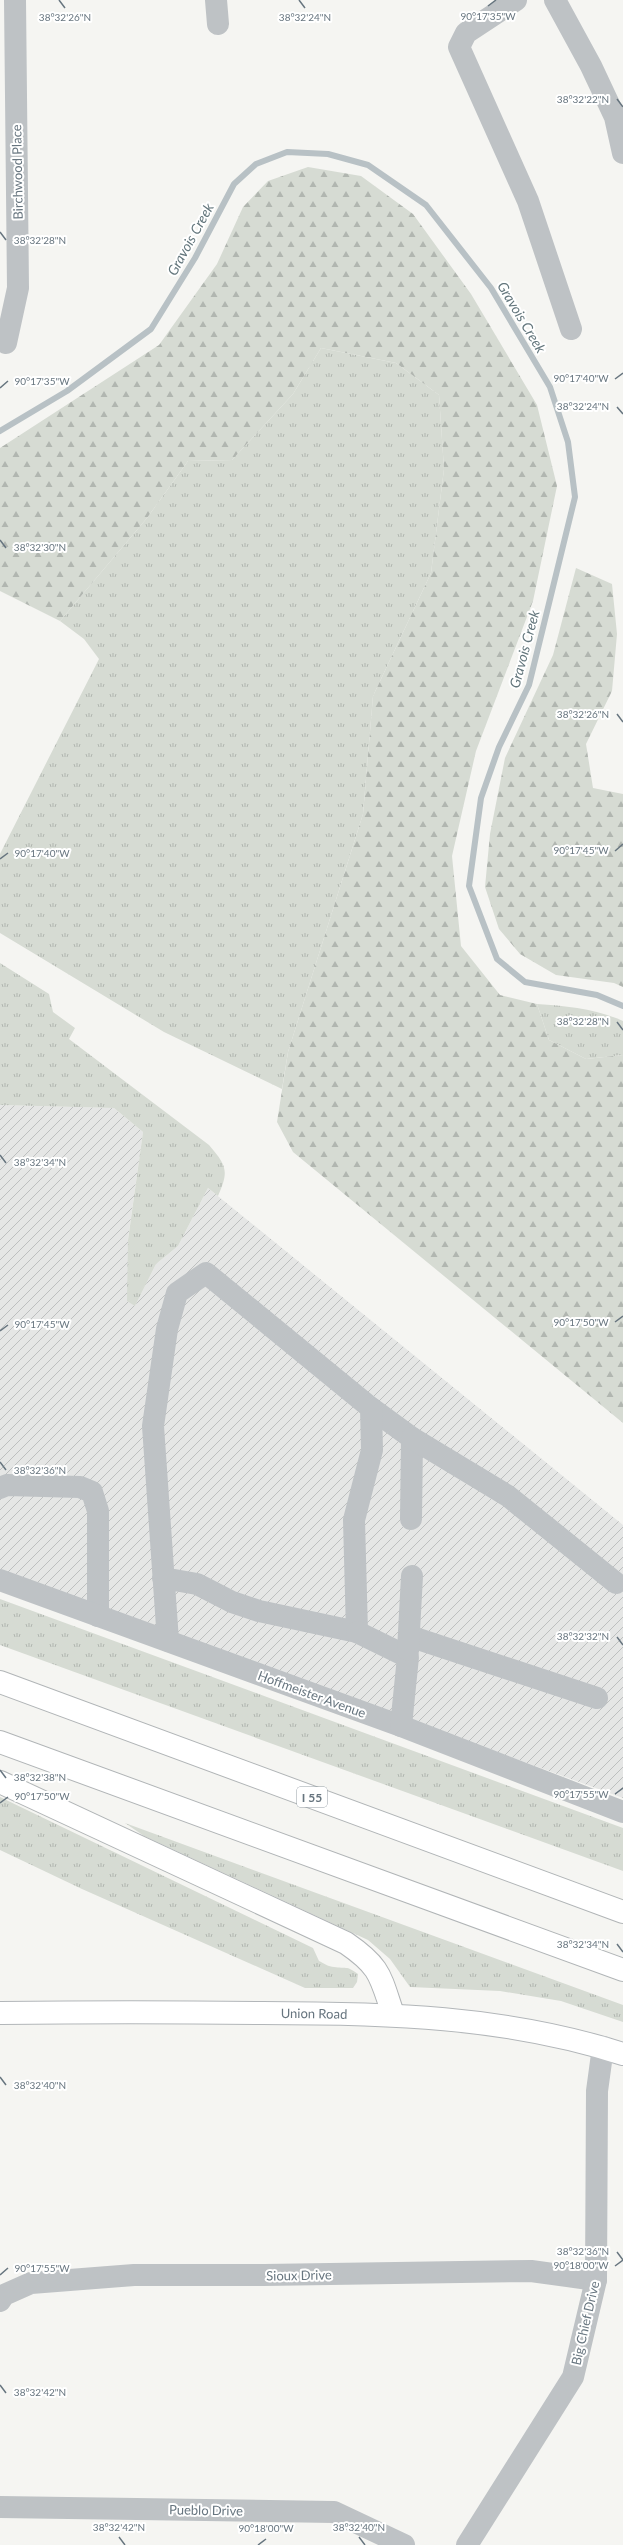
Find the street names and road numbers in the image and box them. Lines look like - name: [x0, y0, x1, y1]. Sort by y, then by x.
- street label: Birchwood Place: [8, 124, 26, 220]
- street label: Hoffmeister Avenue: [256, 1667, 368, 1721]
- road number: I 55: [297, 1787, 327, 1807]
- street label: Union Road: [281, 2005, 347, 2022]
- street label: Sioux Drive: [266, 2266, 332, 2284]
- street label: Big Chief Drive: [568, 2279, 602, 2367]
- street label: Pueblo Drive: [169, 2501, 243, 2519]

